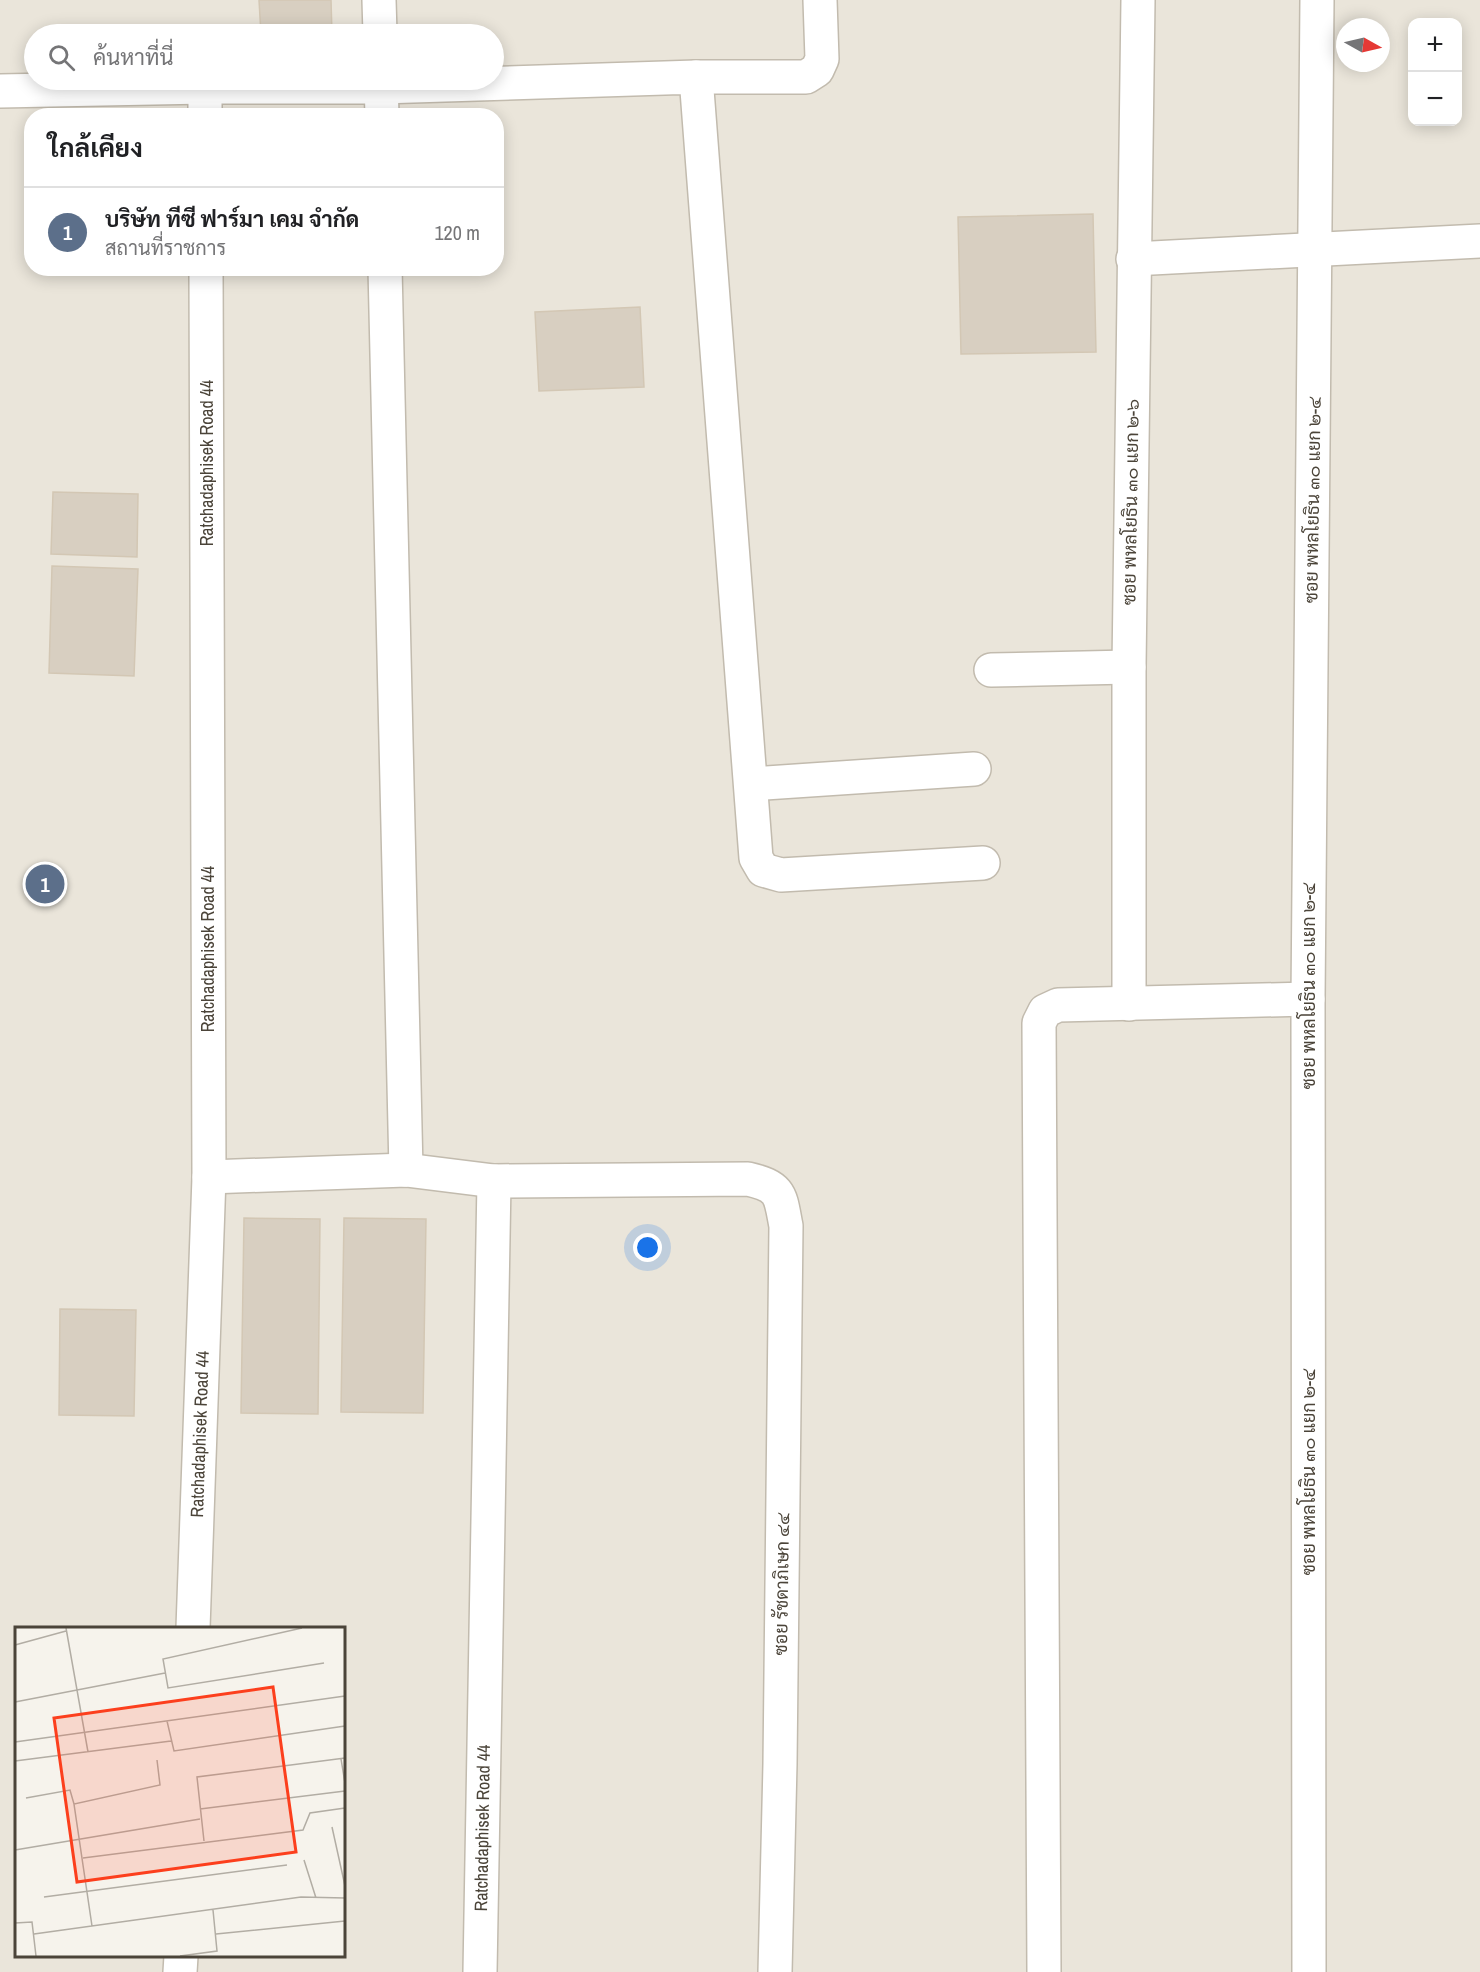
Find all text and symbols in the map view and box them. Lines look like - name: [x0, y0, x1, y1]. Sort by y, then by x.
- north arrow: [1336, 18, 1390, 72]
- map controls: [1408, 18, 1462, 126]
- button: +: [1408, 18, 1462, 72]
- search box: [24, 24, 504, 90]
- icon: search: [45, 41, 78, 74]
- text: ค้นหาที่นี่: [93, 42, 173, 72]
- button: −: [1408, 72, 1462, 126]
- text: ใกล้เคียง: [48, 130, 143, 165]
- text: บริษัท ทีซี ฟาร์มา เคม จำกัด: [105, 204, 359, 234]
- text: 1: [63, 219, 72, 246]
- text: 120 m: [434, 219, 480, 246]
- text: สถานที่ราชการ: [105, 234, 226, 261]
- street label: Ratchadaphisek Road 44: [194, 380, 219, 546]
- street label: ซอย พหลโยธิน ๓๐ แยก ๒-๔: [1298, 396, 1327, 603]
- street label: ซอย พหลโยธิน ๓๐ แยก ๒-๖: [1116, 399, 1145, 605]
- pin: 1: [26, 862, 64, 906]
- street label: Ratchadaphisek Road 44: [195, 866, 220, 1032]
- street label: ซอย พหลโยธิน ๓๐ แยก ๒-๔: [1296, 882, 1321, 1089]
- your location: [633, 1233, 662, 1262]
- street label: Ratchadaphisek Road 44: [184, 1350, 215, 1518]
- street label: ซอย พหลโยธิน ๓๐ แยก ๒-๔: [1296, 1368, 1321, 1575]
- street label: ซอย รัชดาภิเษก ๔๔: [768, 1512, 795, 1656]
- inset map: [15, 1627, 345, 1957]
- street label: Ratchadaphisek Road 44: [468, 1744, 496, 1912]

